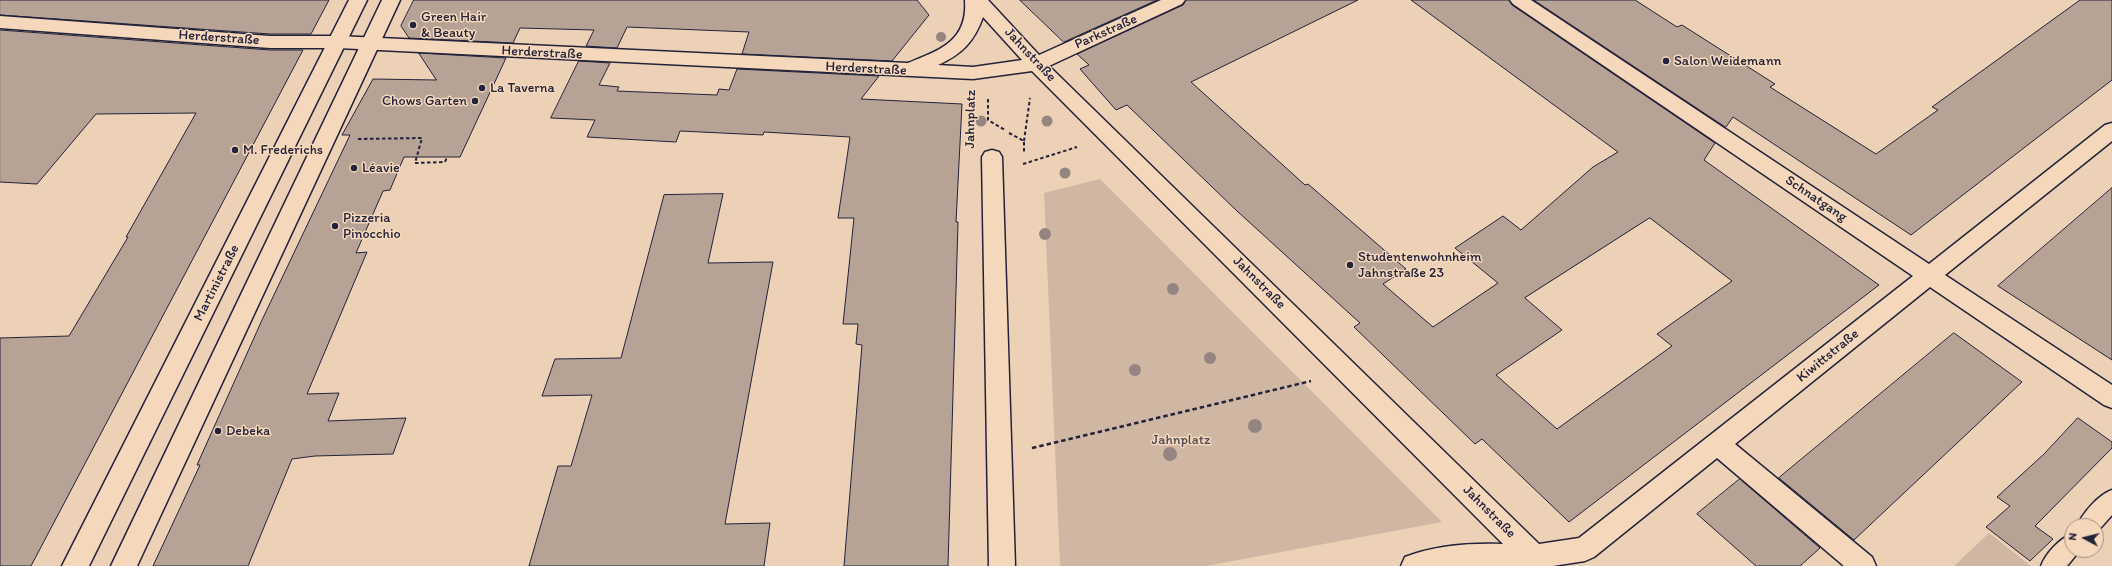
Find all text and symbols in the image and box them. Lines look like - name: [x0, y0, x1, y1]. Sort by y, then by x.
- place label: Green Hair & Beauty: [421, 9, 486, 42]
- street label: Parkstraße: [1072, 11, 1140, 53]
- marker: Green Hair & Beauty: [408, 20, 418, 30]
- street label: Jahnstraße: [1001, 24, 1059, 86]
- street label: Herderstraße: [178, 27, 260, 49]
- street label: Herderstraße: [501, 42, 583, 64]
- place label: Salon Weidemann: [1674, 53, 1781, 69]
- marker: Salon Weidemann: [1661, 56, 1671, 66]
- street label: Herderstraße: [825, 58, 907, 80]
- place label: La Taverna: [490, 80, 555, 96]
- marker: La Taverna: [477, 83, 487, 93]
- street label: Jahnplatz: [962, 89, 980, 149]
- place label: Chows Garten: [382, 93, 467, 109]
- marker: Chows Garten: [470, 96, 480, 106]
- place label: M. Frederichs: [243, 142, 323, 158]
- marker: M. Frederichs: [230, 145, 240, 155]
- place label: Léavie: [362, 160, 400, 176]
- marker: Léavie: [349, 163, 359, 173]
- street label: Schnatgang: [1782, 172, 1850, 226]
- place label: Pizzeria Pinocchio: [343, 210, 401, 242]
- marker: Pizzeria Pinocchio: [330, 221, 340, 231]
- street label: Martinistraße: [191, 242, 243, 324]
- place label: Studentenwohnheim Jahnstraße 23: [1358, 249, 1482, 282]
- street label: Jahnstraße: [1229, 253, 1289, 313]
- marker: Studentenwohnheim Jahnstraße 23: [1345, 260, 1355, 270]
- street label: Kiwittstraße: [1793, 326, 1863, 386]
- place label: Debeka: [226, 423, 270, 439]
- marker: Debeka: [213, 426, 223, 436]
- park label: Jahnplatz: [1152, 432, 1210, 448]
- street label: Jahnstraße: [1459, 482, 1519, 542]
- north arrow: [2064, 518, 2104, 558]
- text: N: [2066, 532, 2079, 541]

